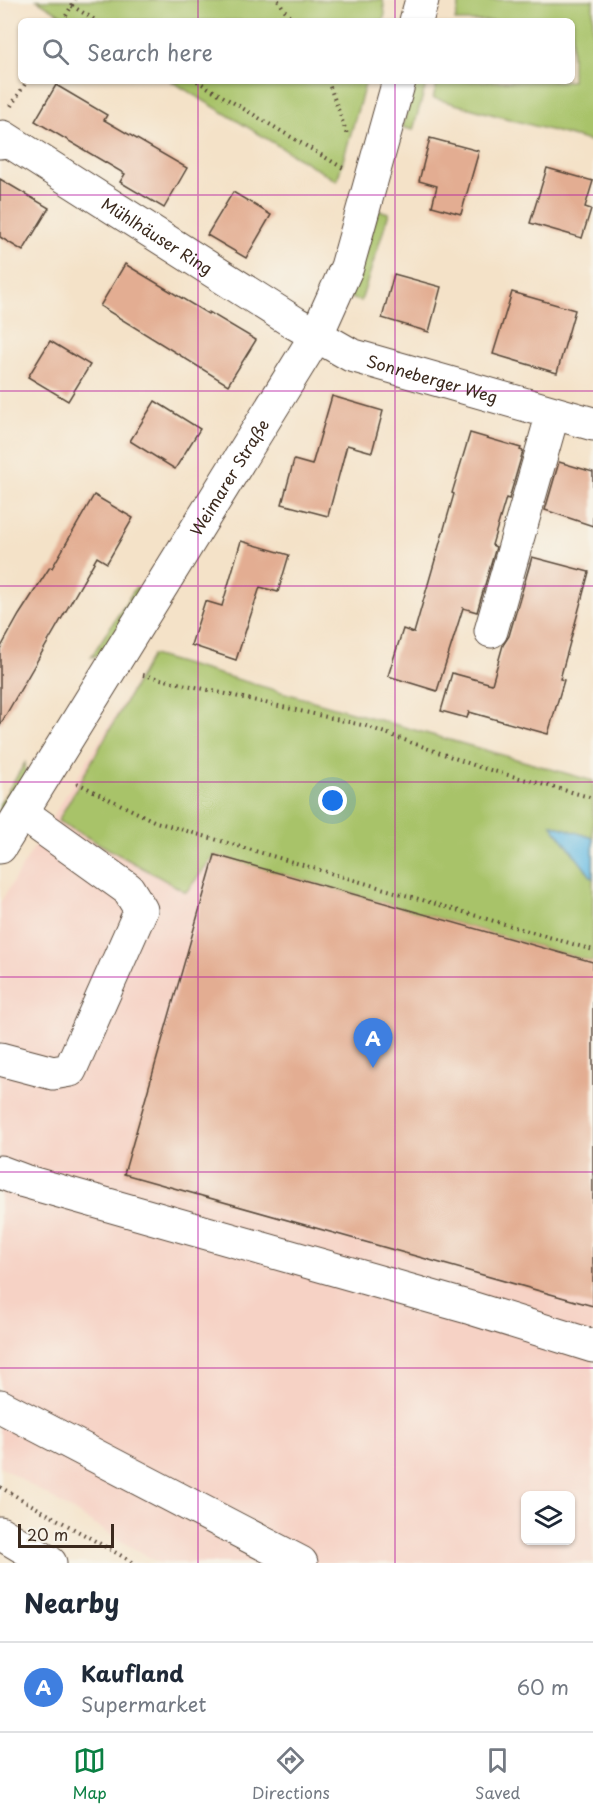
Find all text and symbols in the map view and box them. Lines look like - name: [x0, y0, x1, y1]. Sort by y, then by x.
- search box: [18, 18, 575, 84]
- icon: search: [39, 35, 72, 68]
- text: Search here: [87, 35, 213, 68]
- street label: Mühlhäuser Ring: [97, 191, 218, 280]
- street label: Sonneberger Weg: [364, 348, 501, 408]
- street label: Weimarer Straße: [183, 414, 274, 540]
- your location: [318, 786, 347, 815]
- pin: A: [354, 1018, 392, 1068]
- map controls: [521, 1491, 575, 1545]
- button: layers: [521, 1491, 575, 1545]
- scale bar: [18, 1521, 114, 1548]
- text: 20 m: [27, 1522, 68, 1546]
- text: Nearby: [24, 1583, 119, 1622]
- text: Kaufland: [81, 1656, 184, 1689]
- text: A: [36, 1672, 51, 1702]
- text: 60 m: [517, 1672, 569, 1702]
- text: Supermarket: [81, 1689, 207, 1719]
- tab: Map: [73, 1744, 107, 1804]
- tab: Directions: [252, 1744, 330, 1804]
- tab: Saved: [475, 1744, 520, 1804]

